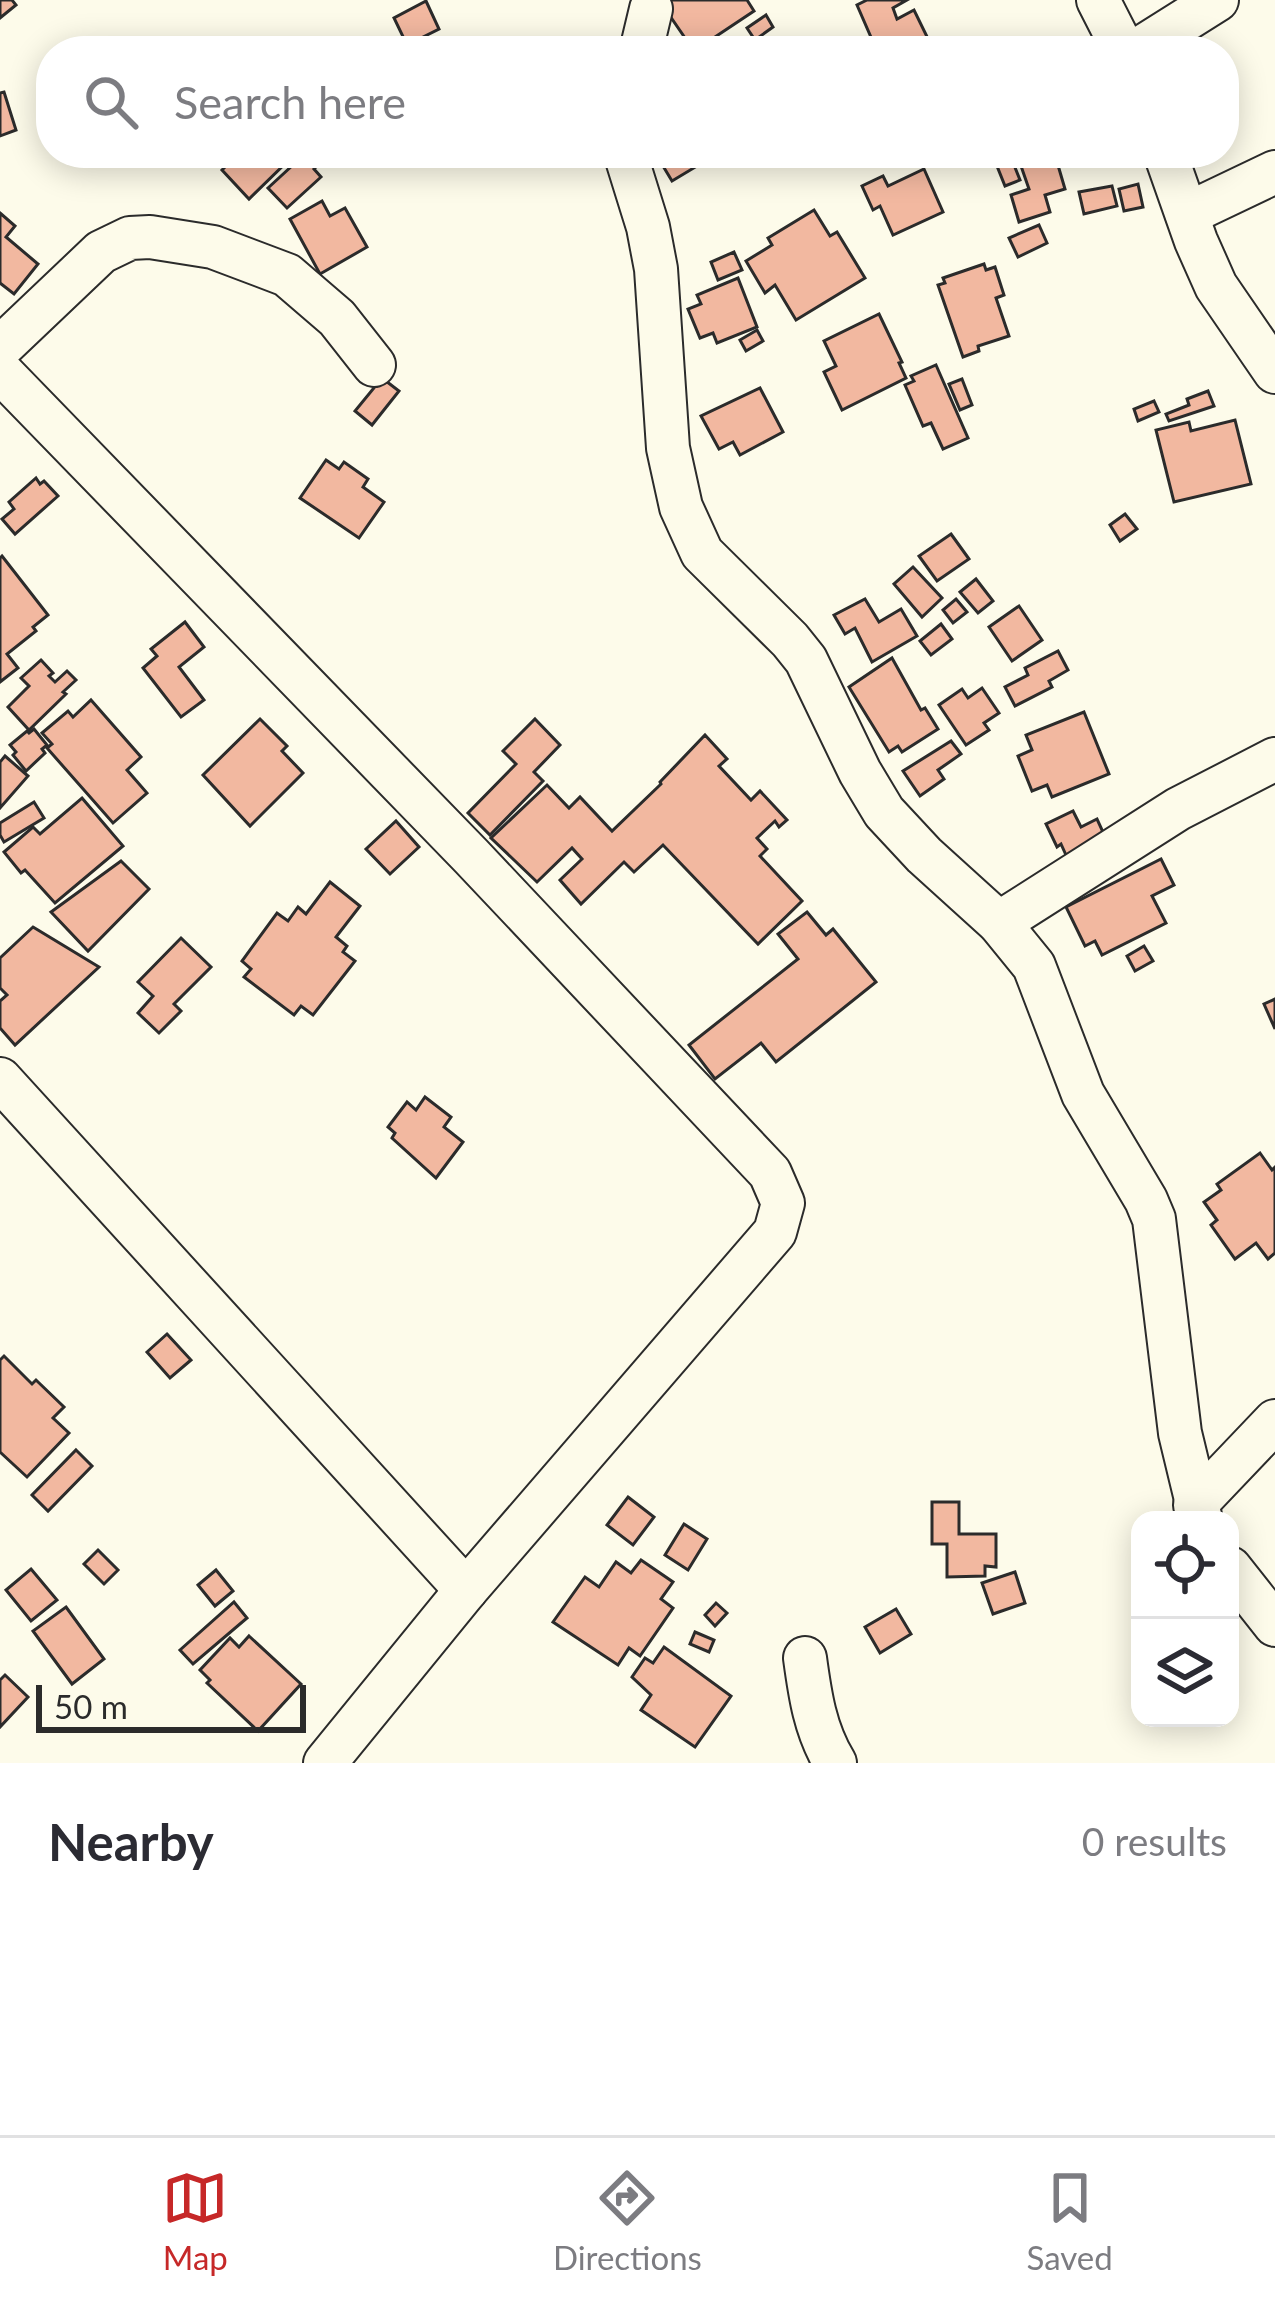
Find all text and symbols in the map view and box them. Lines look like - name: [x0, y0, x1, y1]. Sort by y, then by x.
- search box: [36, 36, 1239, 168]
- icon: search: [78, 69, 144, 135]
- text: Search here: [174, 75, 406, 129]
- map controls: [1131, 1511, 1239, 1727]
- button: locate: [1131, 1511, 1239, 1619]
- button: layers: [1131, 1619, 1239, 1727]
- scale bar: [36, 1679, 306, 1732]
- text: 50 m: [54, 1686, 128, 1726]
- text: Nearby: [48, 1811, 214, 1872]
- text: 0 results: [1082, 1818, 1227, 1864]
- tab: Map: [162, 2165, 228, 2277]
- tab: Directions: [553, 2165, 702, 2277]
- tab: Saved: [1026, 2165, 1113, 2277]

